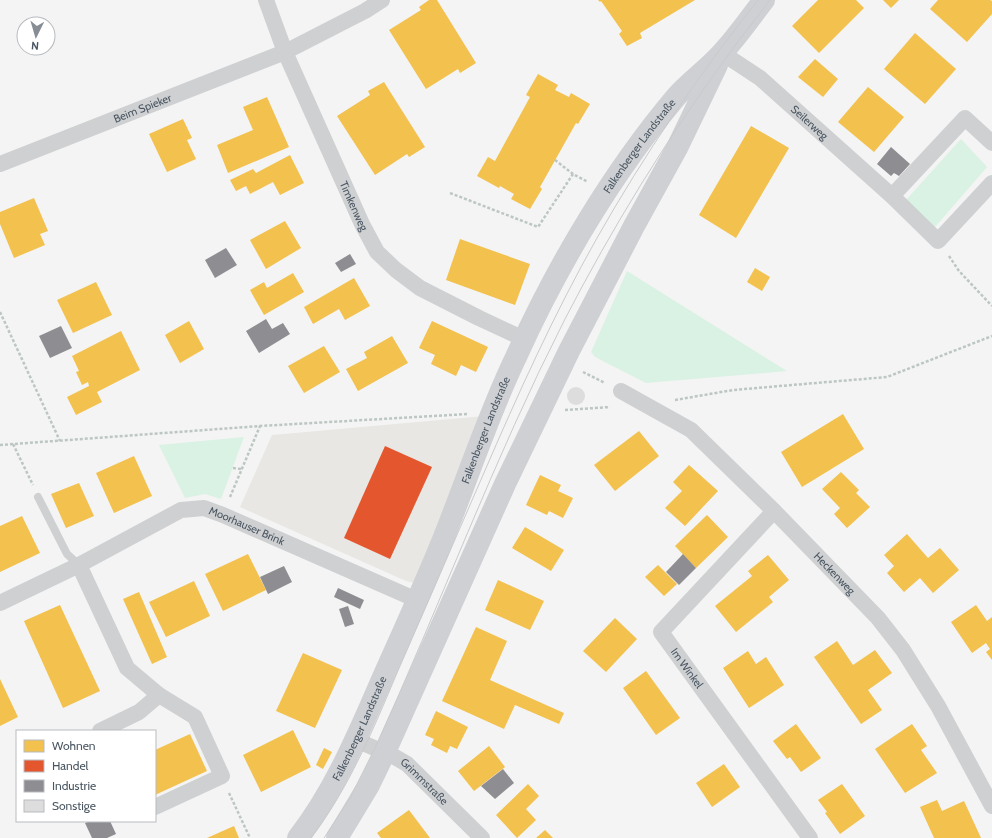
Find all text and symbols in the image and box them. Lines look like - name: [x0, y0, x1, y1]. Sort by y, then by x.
- north arrow: [16, 16, 56, 56]
- text: N: [31, 39, 40, 53]
- street label: Beim Spieker: [111, 90, 174, 126]
- street label: Falkenberger Landstraße: [600, 96, 679, 196]
- street label: Seilerweg: [788, 102, 831, 143]
- street label: Timkenweg: [337, 179, 372, 234]
- street label: Falkenberger Landstraße: [458, 374, 513, 485]
- street label: Moorhauser Brink: [207, 503, 287, 548]
- street label: Heckenweg: [811, 549, 859, 598]
- street label: Im Winkel: [668, 645, 707, 691]
- street label: Falkenberger Landstraße: [329, 674, 390, 783]
- legend: [16, 730, 156, 822]
- text: Wohnen: [52, 738, 96, 753]
- street label: Grimmstraße: [398, 755, 452, 808]
- text: Handel: [52, 758, 89, 773]
- text: Industrie: [52, 778, 96, 793]
- text: Sonstige: [52, 798, 96, 813]

